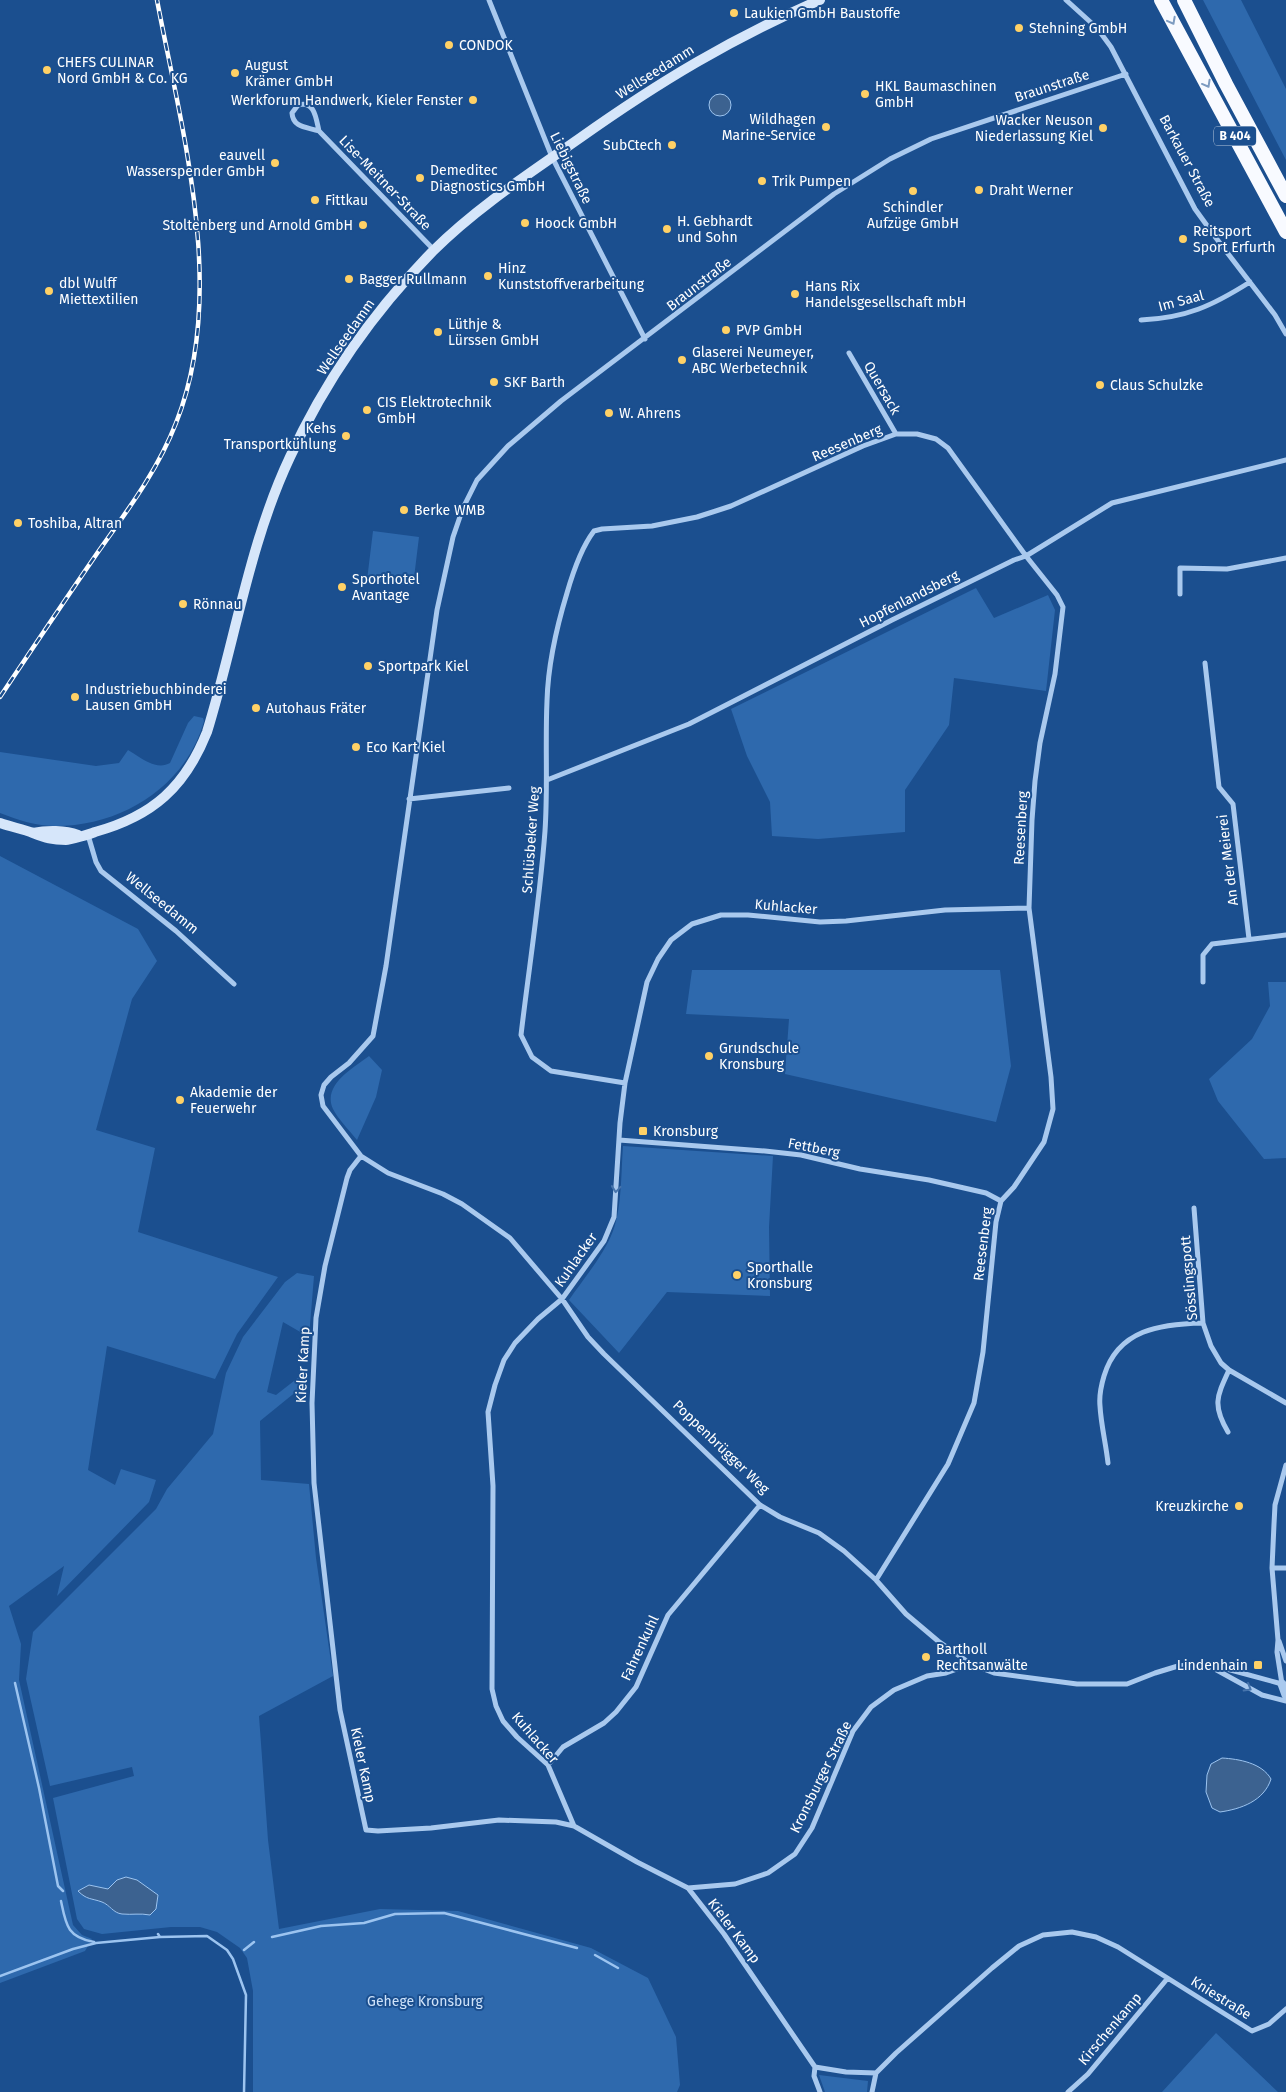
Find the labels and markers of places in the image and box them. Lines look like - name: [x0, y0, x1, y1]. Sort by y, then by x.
- place label: Laukien GmbH Baustoffe: [744, 5, 900, 22]
- marker: Laukien GmbH Baustoffe: [728, 7, 740, 19]
- place label: Stehning GmbH: [1029, 20, 1127, 37]
- marker: Stehning GmbH: [1013, 22, 1025, 34]
- place label: CONDOK: [459, 37, 514, 54]
- marker: CONDOK: [443, 39, 455, 51]
- place label: CHEFS CULINAR Nord GmbH & Co. KG: [57, 54, 188, 87]
- place label: August Krämer GmbH: [245, 57, 333, 90]
- marker: CHEFS CULINAR Nord GmbH & Co. KG: [41, 64, 53, 76]
- marker: August Krämer GmbH: [229, 67, 241, 79]
- place label: HKL Baumaschinen GmbH: [875, 78, 997, 111]
- marker: HKL Baumaschinen GmbH: [859, 88, 871, 100]
- place label: Werkforum Handwerk, Kieler Fenster: [231, 92, 464, 109]
- marker: Werkforum Handwerk, Kieler Fenster: [467, 94, 479, 106]
- place label: Wildhagen Marine-Service: [722, 111, 816, 144]
- place label: Wacker Neuson Niederlassung Kiel: [975, 112, 1093, 145]
- marker: Wildhagen Marine-Service: [820, 121, 832, 133]
- marker: Wacker Neuson Niederlassung Kiel: [1097, 122, 1109, 134]
- place label: SubCtech: [603, 137, 662, 154]
- marker: SubCtech: [666, 139, 678, 151]
- place label: eauvell Wasserspender GmbH: [126, 147, 265, 180]
- marker: eauvell Wasserspender GmbH: [269, 157, 281, 169]
- place label: Demeditec Diagnostics GmbH: [430, 162, 545, 195]
- marker: Demeditec Diagnostics GmbH: [414, 172, 426, 184]
- place label: Trik Pumpen: [772, 173, 851, 190]
- marker: Trik Pumpen: [756, 175, 768, 187]
- place label: Draht Werner: [989, 182, 1074, 199]
- marker: Draht Werner: [973, 184, 985, 196]
- marker: Schindler Aufzüge GmbH: [907, 185, 919, 197]
- place label: Fittkau: [325, 192, 368, 209]
- marker: Fittkau: [309, 194, 321, 206]
- place label: Schindler Aufzüge GmbH: [867, 199, 959, 232]
- place label: H. Gebhardt und Sohn: [677, 213, 754, 246]
- place label: Hoock GmbH: [535, 215, 617, 232]
- place label: Stoltenberg und Arnold GmbH: [162, 217, 353, 234]
- marker: Hoock GmbH: [519, 217, 531, 229]
- marker: Stoltenberg und Arnold GmbH: [357, 219, 369, 231]
- marker: H. Gebhardt und Sohn: [661, 223, 673, 235]
- place label: Reitsport Sport Erfurth: [1193, 223, 1276, 256]
- marker: Reitsport Sport Erfurth: [1177, 233, 1189, 245]
- place label: Hinz Kunststoffverarbeitung: [498, 260, 645, 293]
- marker: Hinz Kunststoffverarbeitung: [482, 270, 494, 282]
- place label: Bagger Rullmann: [359, 271, 467, 288]
- marker: Bagger Rullmann: [343, 273, 355, 285]
- place label: dbl Wulff Miettextilien: [59, 275, 139, 308]
- place label: Hans Rix Handelsgesellschaft mbH: [805, 278, 966, 311]
- marker: dbl Wulff Miettextilien: [43, 285, 55, 297]
- marker: Hans Rix Handelsgesellschaft mbH: [789, 288, 801, 300]
- place label: Lüthje & Lürssen GmbH: [448, 316, 539, 349]
- place label: PVP GmbH: [736, 322, 802, 339]
- marker: PVP GmbH: [720, 324, 732, 336]
- marker: Lüthje & Lürssen GmbH: [432, 326, 444, 338]
- place label: Glaserei Neumeyer, ABC Werbetechnik: [692, 344, 814, 377]
- marker: Glaserei Neumeyer, ABC Werbetechnik: [676, 354, 688, 366]
- place label: SKF Barth: [504, 374, 565, 391]
- marker: SKF Barth: [488, 376, 500, 388]
- place label: Claus Schulzke: [1110, 377, 1203, 394]
- marker: Claus Schulzke: [1094, 379, 1106, 391]
- place label: CIS Elektrotechnik GmbH: [377, 394, 492, 427]
- marker: CIS Elektrotechnik GmbH: [361, 404, 373, 416]
- place label: W. Ahrens: [619, 405, 681, 422]
- marker: W. Ahrens: [603, 407, 615, 419]
- place label: Kehs Transportkühlung: [224, 420, 337, 453]
- marker: Kehs Transportkühlung: [340, 430, 352, 442]
- place label: Berke WMB: [414, 502, 485, 519]
- marker: Berke WMB: [398, 504, 410, 516]
- place label: Toshiba, Altran: [28, 515, 122, 532]
- marker: Toshiba, Altran: [12, 517, 24, 529]
- place label: Sporthotel Avantage: [352, 571, 420, 604]
- marker: Sporthotel Avantage: [336, 581, 348, 593]
- place label: Rönnau: [193, 596, 242, 613]
- marker: Rönnau: [177, 598, 189, 610]
- place label: Sportpark Kiel: [378, 658, 469, 675]
- marker: Sportpark Kiel: [362, 660, 374, 672]
- place label: Industriebuchbinderei Lausen GmbH: [85, 681, 227, 714]
- marker: Industriebuchbinderei Lausen GmbH: [69, 691, 81, 703]
- place label: Autohaus Fräter: [266, 700, 367, 717]
- marker: Autohaus Fräter: [250, 702, 262, 714]
- place label: Eco Kart Kiel: [366, 739, 445, 756]
- marker: Eco Kart Kiel: [350, 741, 362, 753]
- place label: Grundschule Kronsburg: [719, 1040, 799, 1073]
- marker: Grundschule Kronsburg: [703, 1050, 715, 1062]
- place label: Akademie der Feuerwehr: [190, 1084, 278, 1117]
- marker: Akademie der Feuerwehr: [174, 1094, 186, 1106]
- place label: Kronsburg: [653, 1123, 719, 1140]
- marker: Kronsburg: [637, 1125, 649, 1137]
- place label: Sporthalle Kronsburg: [747, 1259, 813, 1292]
- marker: Sporthalle Kronsburg: [731, 1269, 743, 1281]
- place label: Kreuzkirche: [1155, 1498, 1229, 1515]
- marker: Kreuzkirche: [1233, 1500, 1245, 1512]
- place label: Bartholl Rechtsanwälte: [936, 1641, 1028, 1674]
- marker: Bartholl Rechtsanwälte: [920, 1651, 932, 1663]
- place label: Lindenhain: [1177, 1657, 1248, 1674]
- marker: Lindenhain: [1252, 1659, 1264, 1671]

